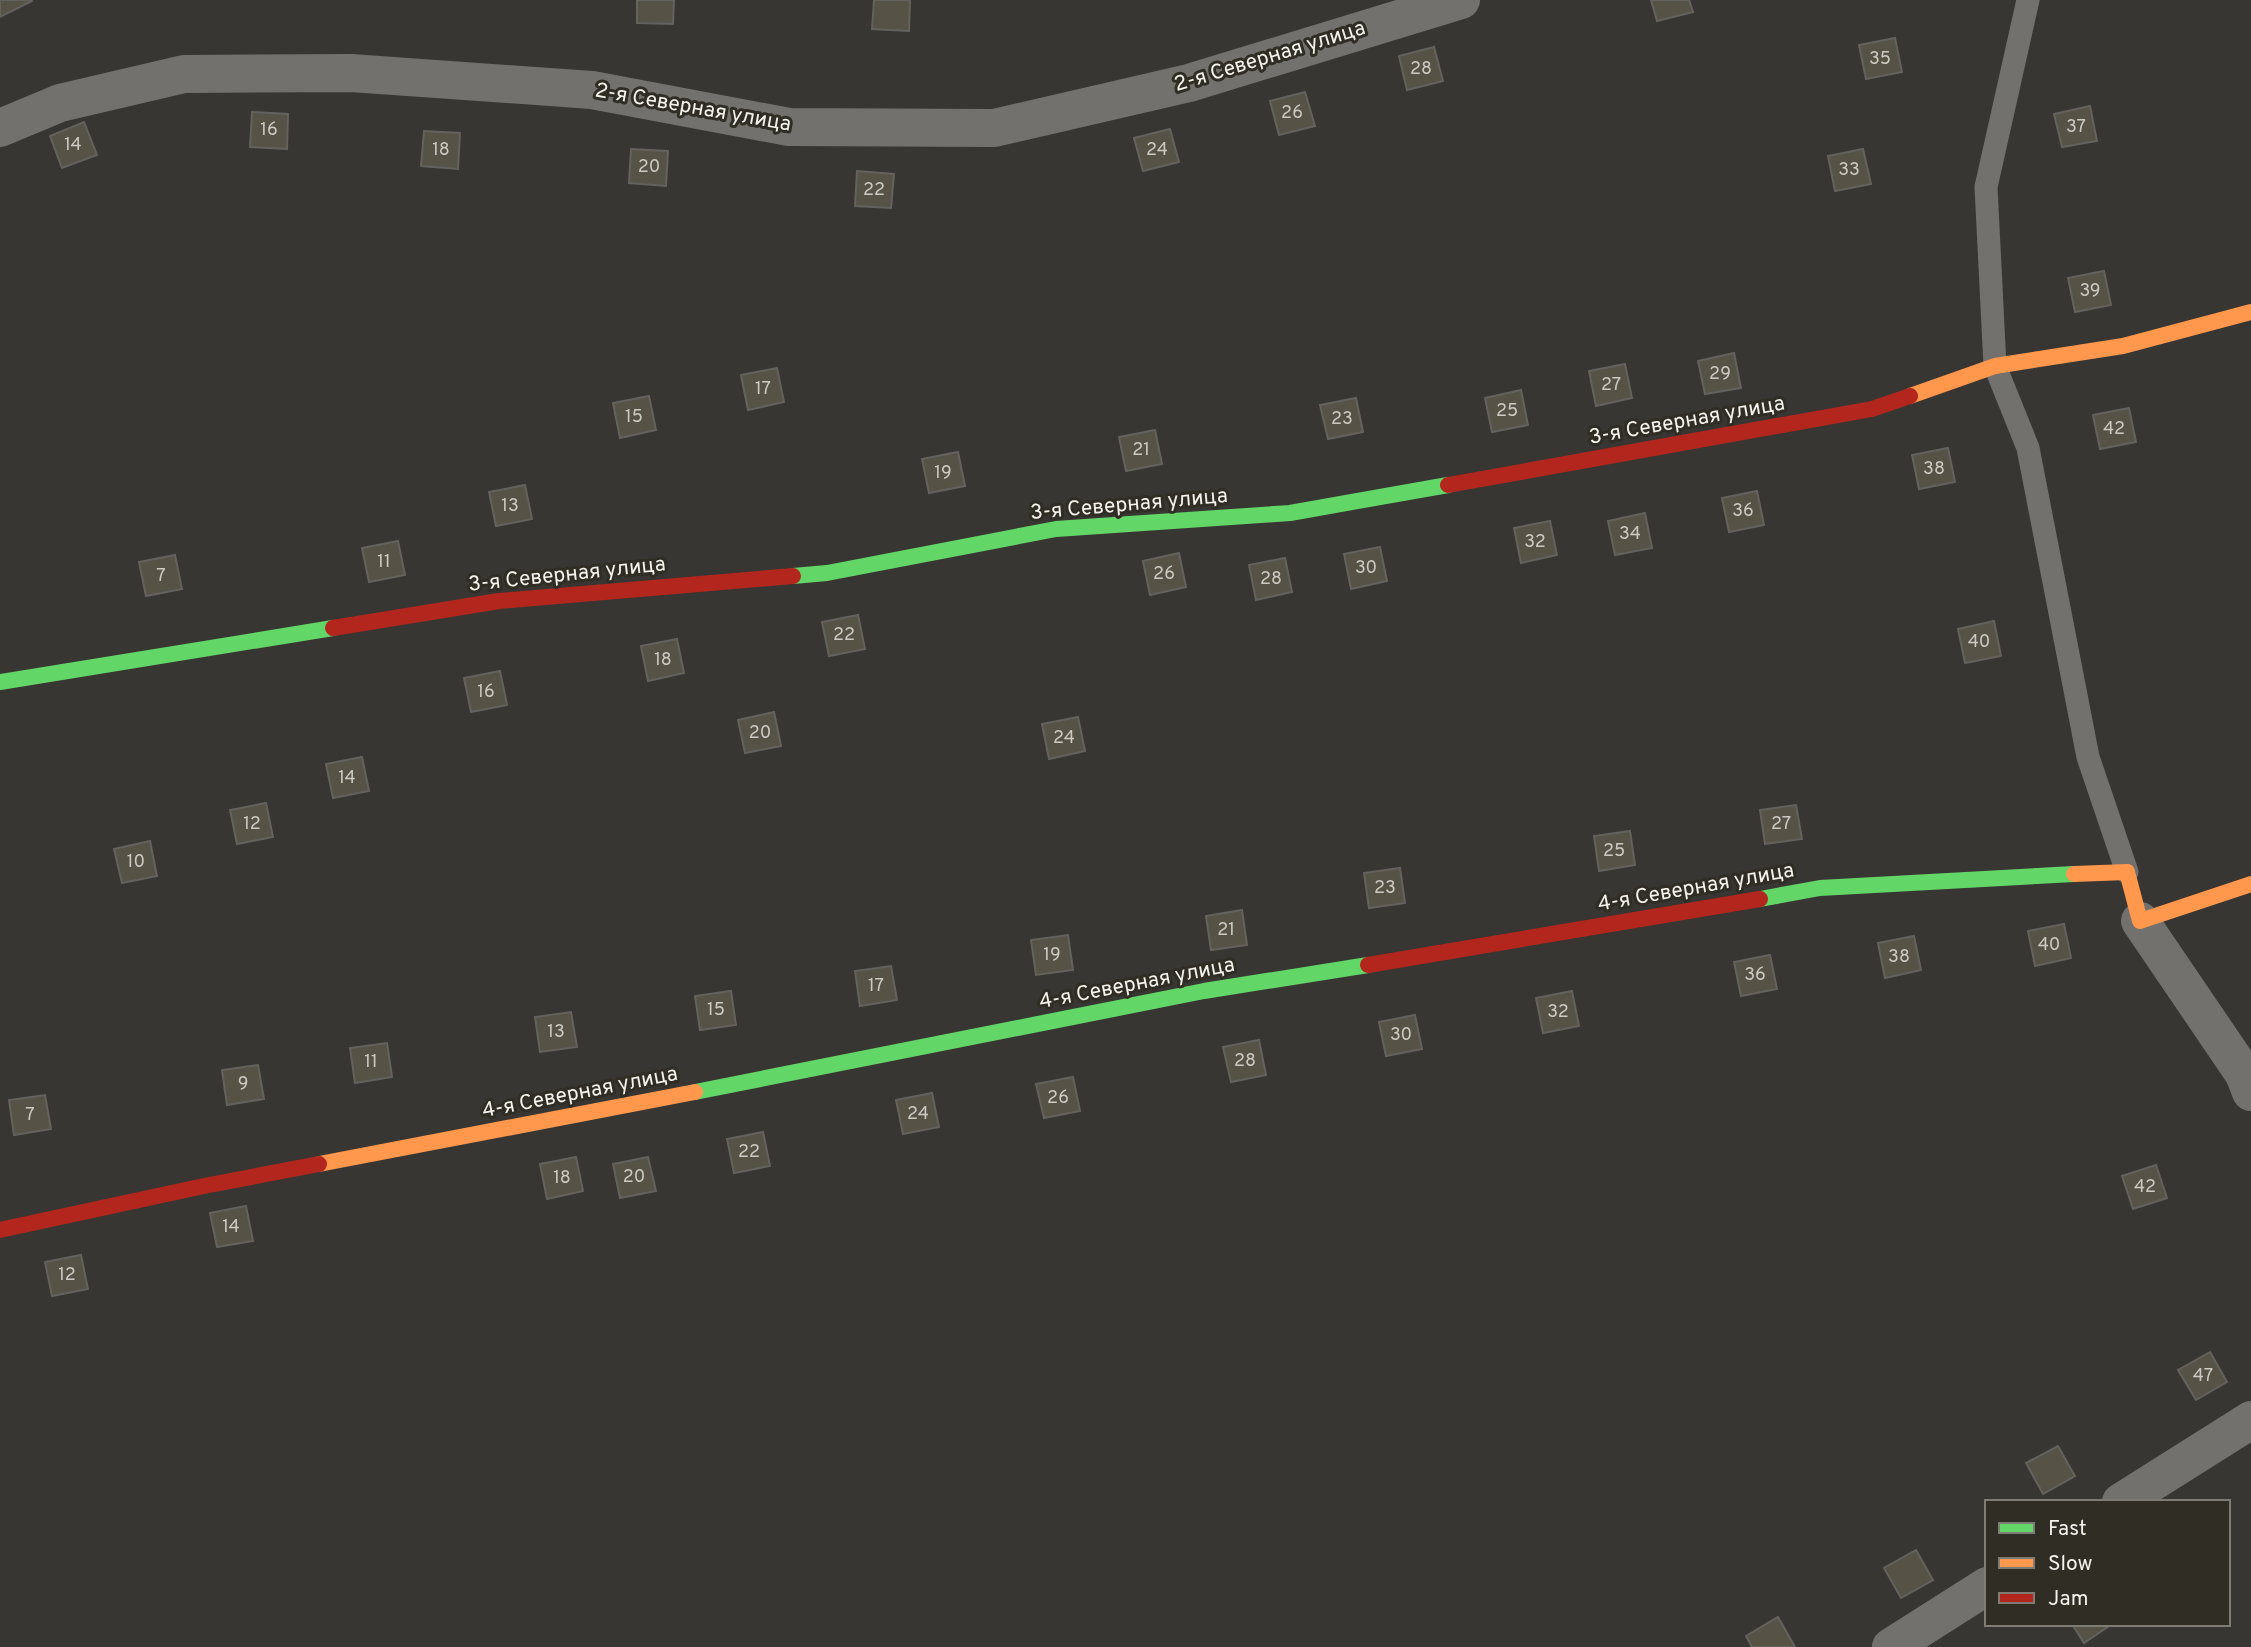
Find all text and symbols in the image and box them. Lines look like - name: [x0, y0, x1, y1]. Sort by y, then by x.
- street label: 2-я Северная улица: [1171, 15, 1369, 99]
- house number: 35: [1869, 48, 1891, 71]
- house number: 28: [1410, 58, 1432, 81]
- street label: 2-я Северная улица: [593, 77, 793, 139]
- house number: 26: [1281, 102, 1303, 125]
- house number: 37: [2066, 116, 2086, 139]
- house number: 16: [260, 119, 278, 142]
- house number: 14: [64, 134, 82, 157]
- house number: 18: [432, 139, 450, 162]
- house number: 24: [1146, 139, 1168, 162]
- house number: 20: [638, 156, 660, 179]
- house number: 33: [1838, 159, 1860, 182]
- house number: 22: [863, 179, 885, 202]
- house number: 39: [2079, 280, 2101, 303]
- house number: 29: [1709, 363, 1731, 386]
- house number: 27: [1601, 374, 1621, 397]
- house number: 17: [755, 378, 771, 401]
- street label: 3-я Северная улица: [1587, 390, 1787, 452]
- house number: 25: [1496, 400, 1518, 423]
- house number: 15: [625, 406, 643, 429]
- house number: 23: [1331, 408, 1353, 431]
- house number: 42: [2103, 418, 2125, 441]
- house number: 21: [1132, 439, 1150, 462]
- house number: 38: [1923, 458, 1945, 481]
- house number: 19: [934, 462, 952, 485]
- street label: 3-я Северная улица: [1029, 483, 1229, 527]
- house number: 13: [501, 495, 519, 518]
- house number: 36: [1732, 500, 1754, 523]
- house number: 34: [1619, 523, 1641, 546]
- house number: 32: [1524, 531, 1546, 554]
- house number: 11: [377, 551, 391, 574]
- street label: 3-я Северная улица: [467, 551, 667, 599]
- house number: 30: [1355, 557, 1377, 580]
- house number: 26: [1153, 563, 1175, 586]
- house number: 7: [156, 565, 166, 588]
- house number: 28: [1260, 568, 1282, 591]
- house number: 22: [833, 624, 855, 647]
- house number: 40: [1968, 631, 1990, 654]
- house number: 18: [654, 649, 672, 672]
- house number: 16: [477, 681, 495, 704]
- house number: 20: [749, 722, 771, 745]
- house number: 24: [1053, 727, 1075, 750]
- house number: 14: [338, 767, 356, 790]
- house number: 12: [243, 813, 261, 836]
- house number: 27: [1771, 813, 1791, 836]
- house number: 25: [1603, 840, 1625, 863]
- house number: 10: [127, 851, 145, 874]
- street label: 4-я Северная улица: [1596, 857, 1796, 919]
- house number: 23: [1374, 877, 1396, 900]
- house number: 21: [1217, 919, 1235, 942]
- house number: 40: [2038, 934, 2060, 957]
- house number: 19: [1043, 944, 1061, 967]
- house number: 38: [1888, 946, 1910, 969]
- street label: 4-я Северная улица: [1037, 952, 1237, 1016]
- house number: 36: [1744, 964, 1766, 987]
- house number: 17: [868, 975, 884, 998]
- house number: 15: [707, 999, 725, 1022]
- house number: 32: [1547, 1001, 1569, 1024]
- house number: 13: [547, 1021, 565, 1044]
- house number: 30: [1390, 1024, 1412, 1047]
- house number: 28: [1234, 1050, 1256, 1073]
- house number: 11: [364, 1051, 378, 1074]
- street label: 4-я Северная улица: [480, 1061, 680, 1125]
- house number: 9: [238, 1073, 248, 1096]
- house number: 26: [1047, 1087, 1069, 1110]
- house number: 24: [907, 1103, 929, 1126]
- house number: 7: [25, 1104, 35, 1127]
- house number: 22: [738, 1141, 760, 1164]
- house number: 20: [623, 1166, 645, 1189]
- house number: 18: [553, 1167, 571, 1190]
- house number: 42: [2134, 1176, 2156, 1199]
- house number: 14: [222, 1216, 240, 1239]
- house number: 12: [58, 1264, 76, 1287]
- house number: 47: [2193, 1365, 2213, 1388]
- legend: [1985, 1500, 2230, 1626]
- text: Fast: [2048, 1516, 2087, 1543]
- text: Slow: [2048, 1551, 2093, 1578]
- text: Jam: [2048, 1586, 2089, 1613]

